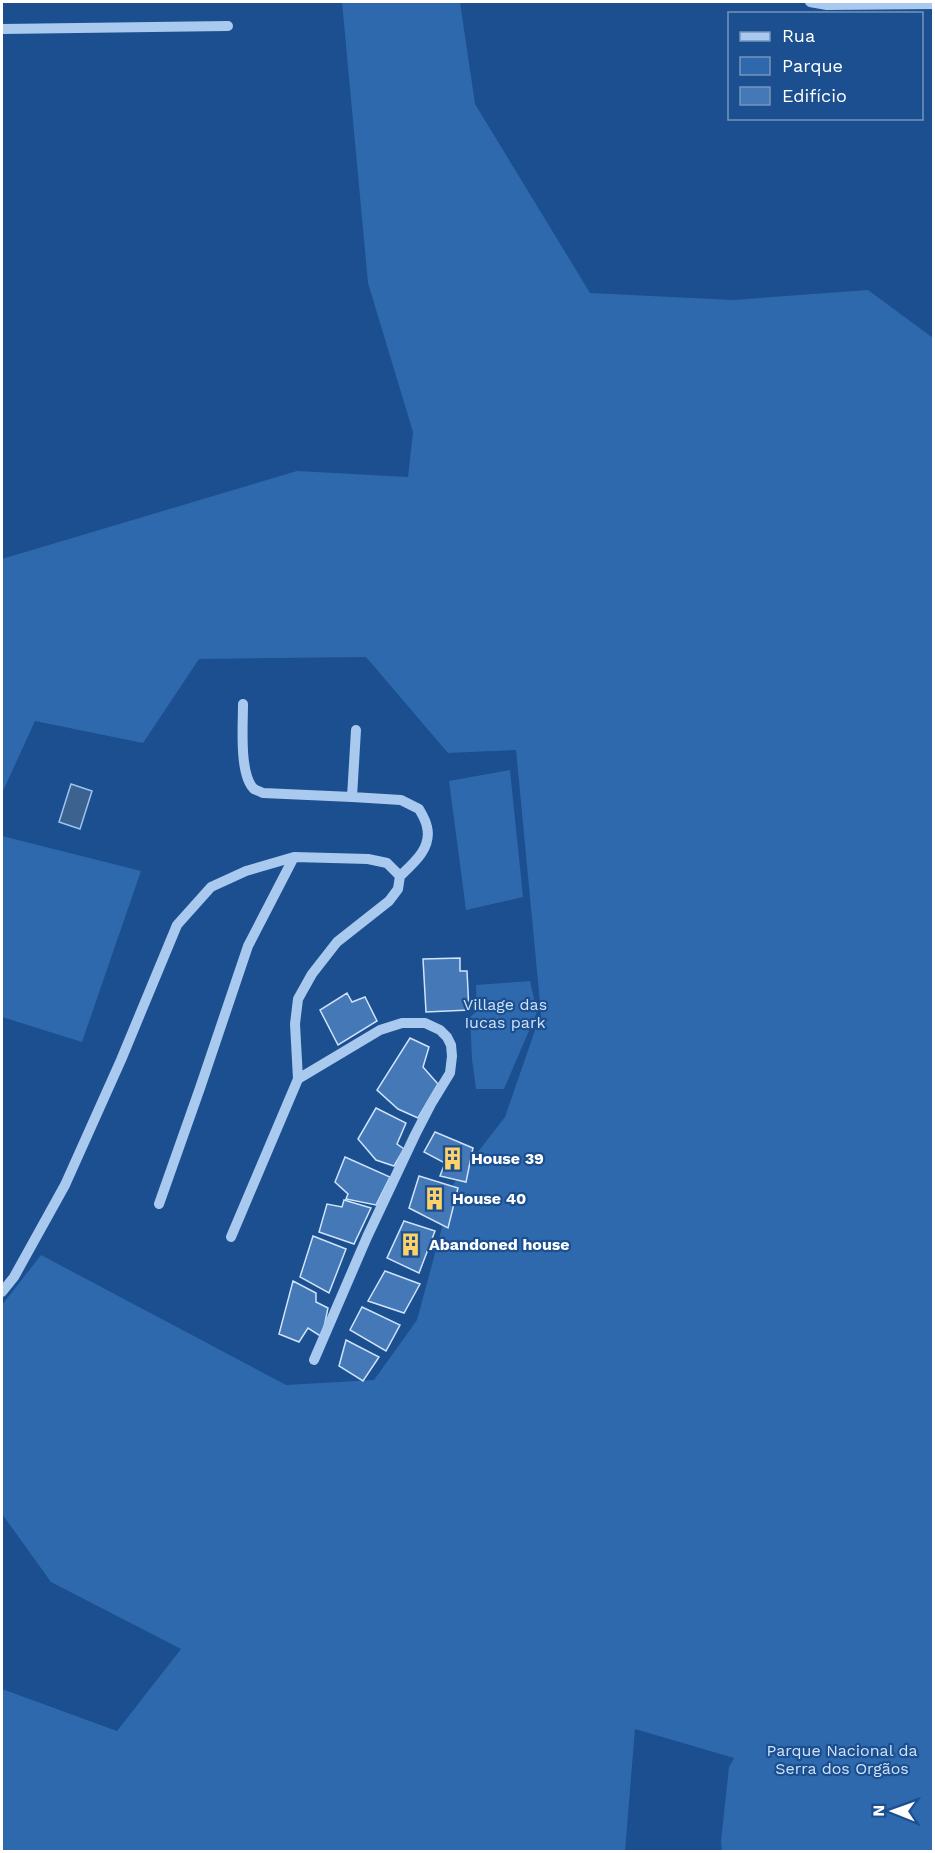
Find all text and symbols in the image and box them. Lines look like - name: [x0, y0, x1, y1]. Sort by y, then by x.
- legend: [728, 12, 923, 120]
- text: Rua: [782, 25, 815, 46]
- text: Parque: [782, 55, 843, 76]
- text: Edifício: [782, 85, 847, 106]
- park label: Village das Iucas park: [463, 995, 547, 1032]
- building icon: House 39: [440, 1145, 466, 1171]
- place label: House 39: [471, 1149, 544, 1168]
- building icon: House 40: [421, 1185, 447, 1211]
- place label: House 40: [452, 1189, 526, 1208]
- building icon: Abandoned house: [398, 1231, 424, 1257]
- place label: Abandoned house: [429, 1235, 570, 1254]
- park label: Parque Nacional da Serra dos Orgãos: [766, 1741, 918, 1778]
- north arrow: [863, 1781, 923, 1841]
- text: N: [869, 1805, 888, 1817]

